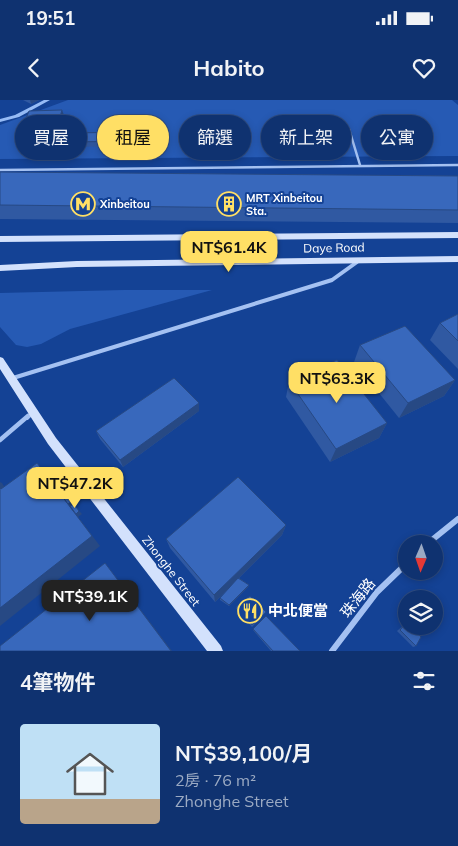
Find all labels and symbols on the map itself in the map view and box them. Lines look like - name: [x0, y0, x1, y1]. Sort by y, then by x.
- metro station icon: Xinbeitou: [70, 191, 96, 217]
- building icon: MRT Xinbeitou Sta.: [216, 191, 242, 217]
- place label: MRT Xinbeitou Sta.: [246, 191, 323, 218]
- place label: Xinbeitou: [99, 197, 150, 211]
- pin: NT$61.4K: [177, 230, 281, 273]
- street label: Daye Road: [303, 239, 365, 256]
- pin: NT$63.3K: [285, 362, 389, 404]
- pin: NT$47.2K: [23, 466, 127, 509]
- street label: Zhonghe Street: [139, 533, 204, 609]
- north arrow: [398, 535, 442, 580]
- street label: 珠海路: [336, 574, 379, 621]
- pin: NT$39.1K: [38, 580, 142, 622]
- restaurant icon: 中北便當: [237, 598, 263, 624]
- place label: 中北便當: [268, 601, 328, 620]

